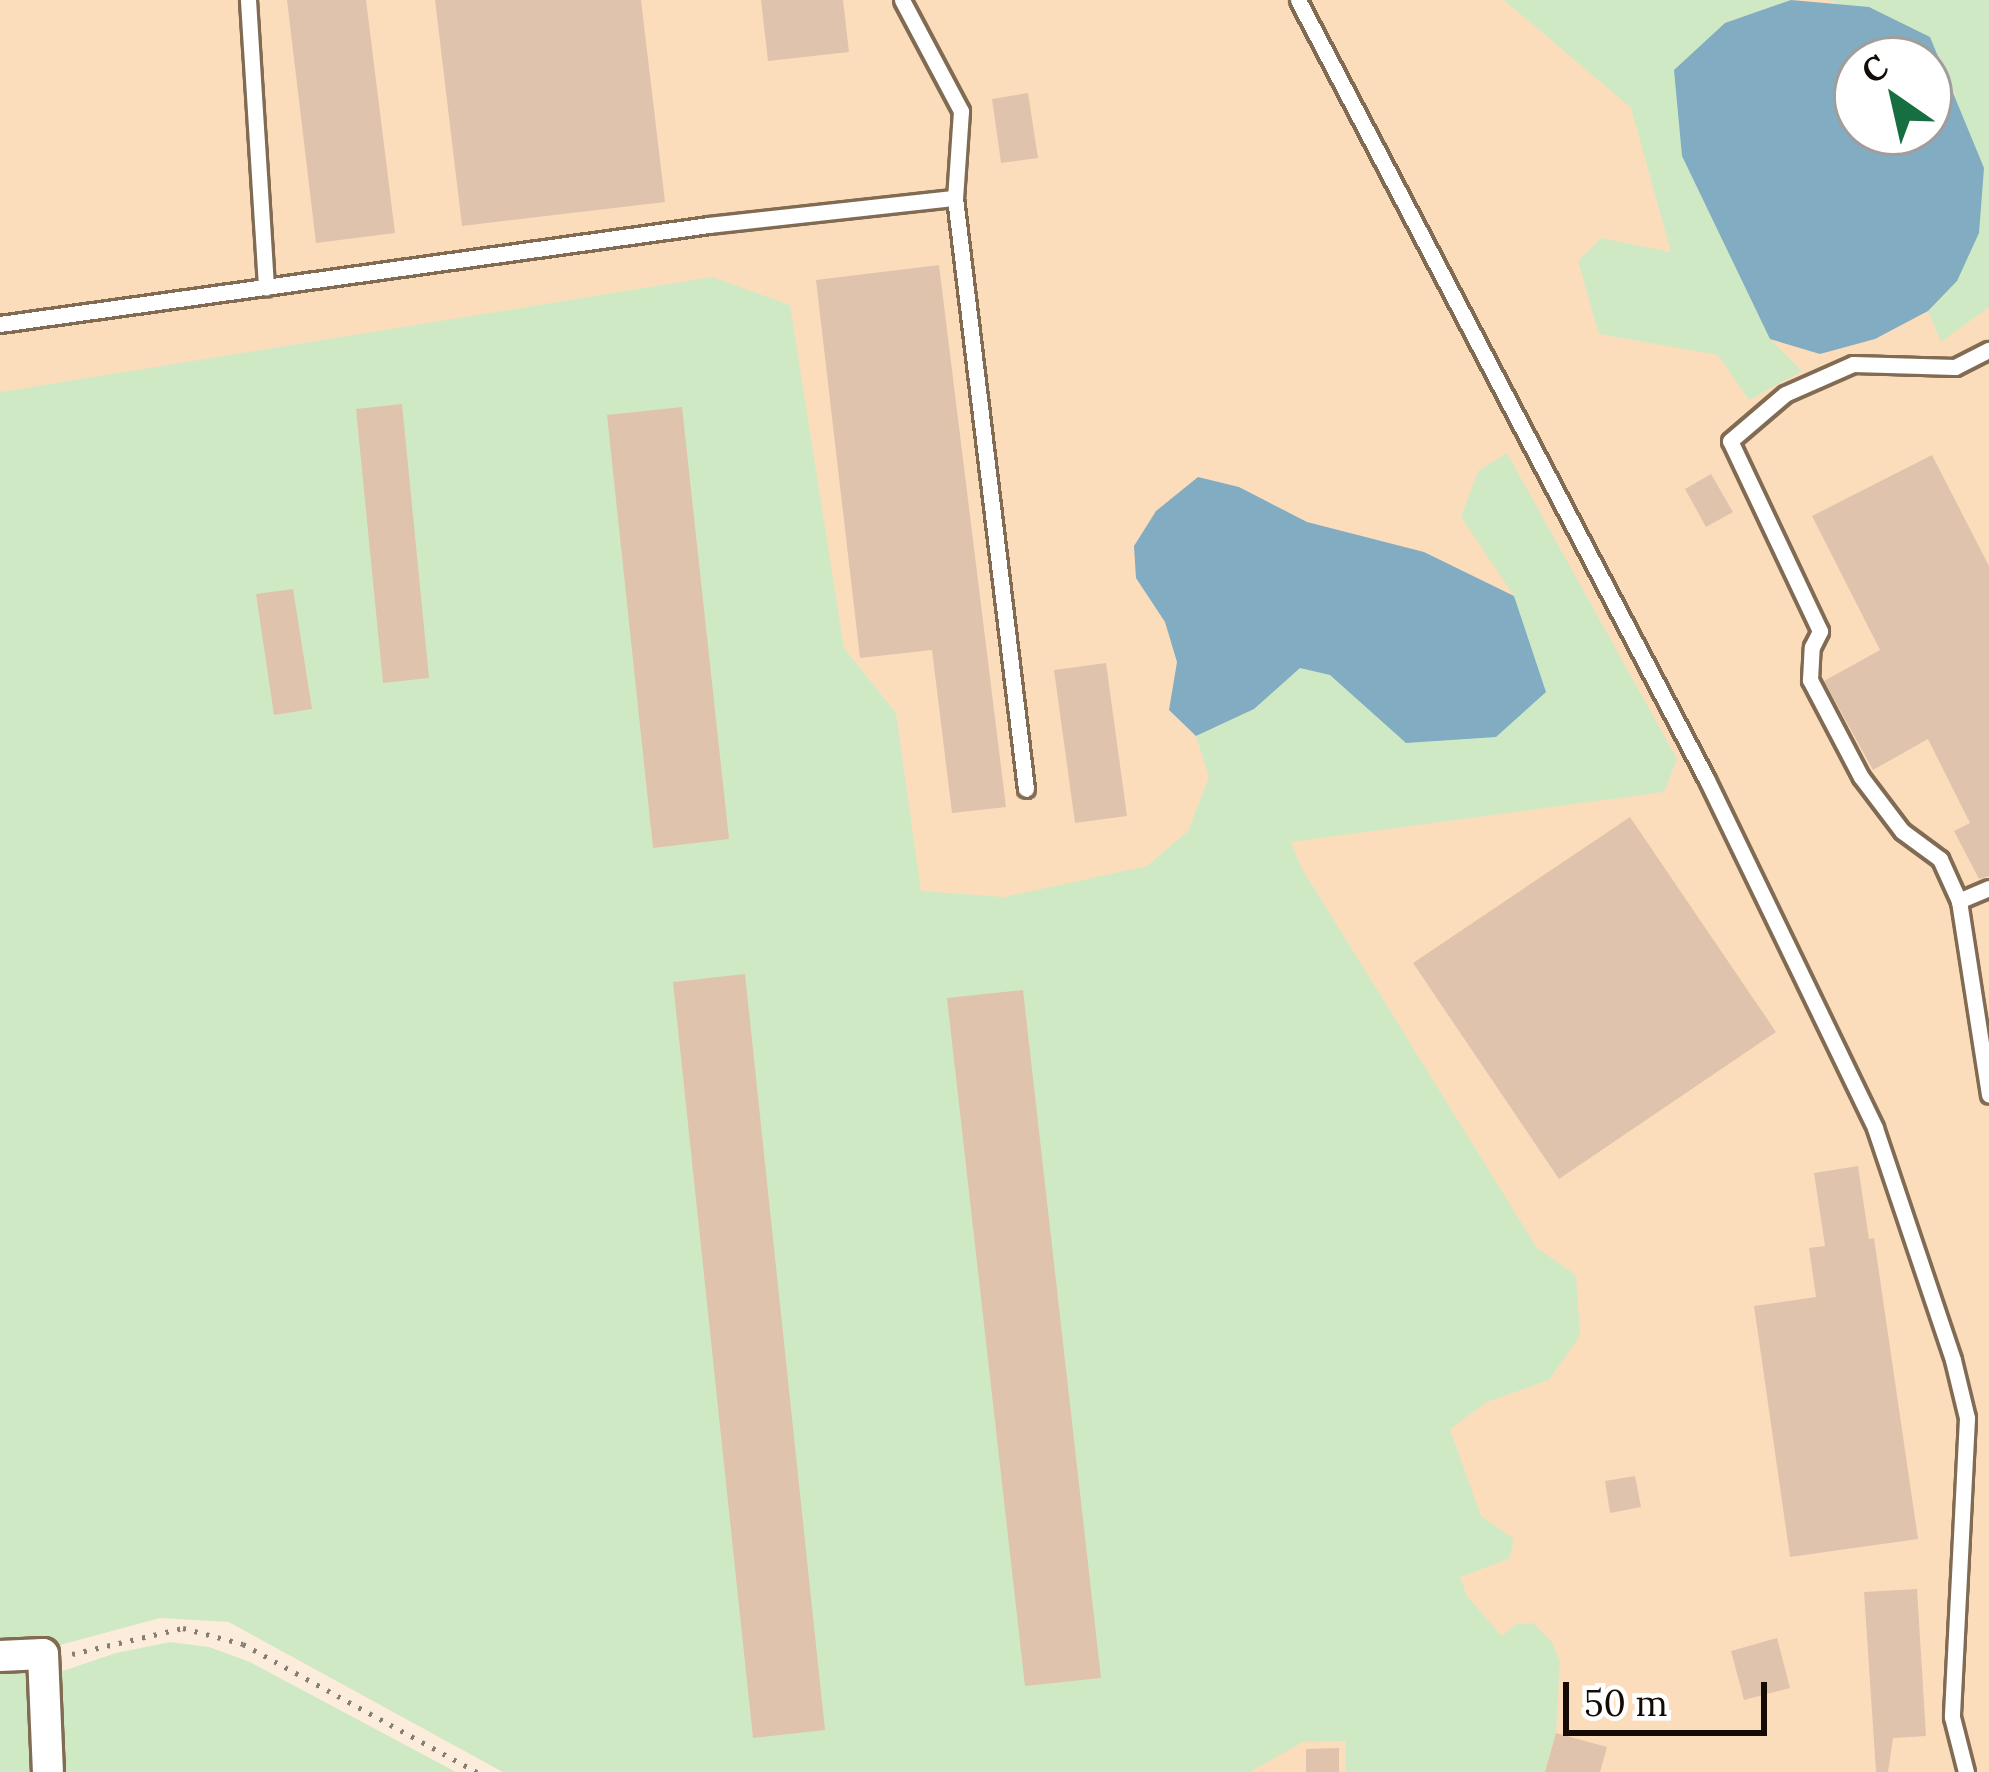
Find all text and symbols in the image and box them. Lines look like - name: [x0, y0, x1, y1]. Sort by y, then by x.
- north arrow: [1833, 36, 1953, 156]
- text: С: [1853, 45, 1896, 92]
- scale bar: [1569, 1658, 1773, 1732]
- text: 50 m: [1584, 1680, 1668, 1726]

